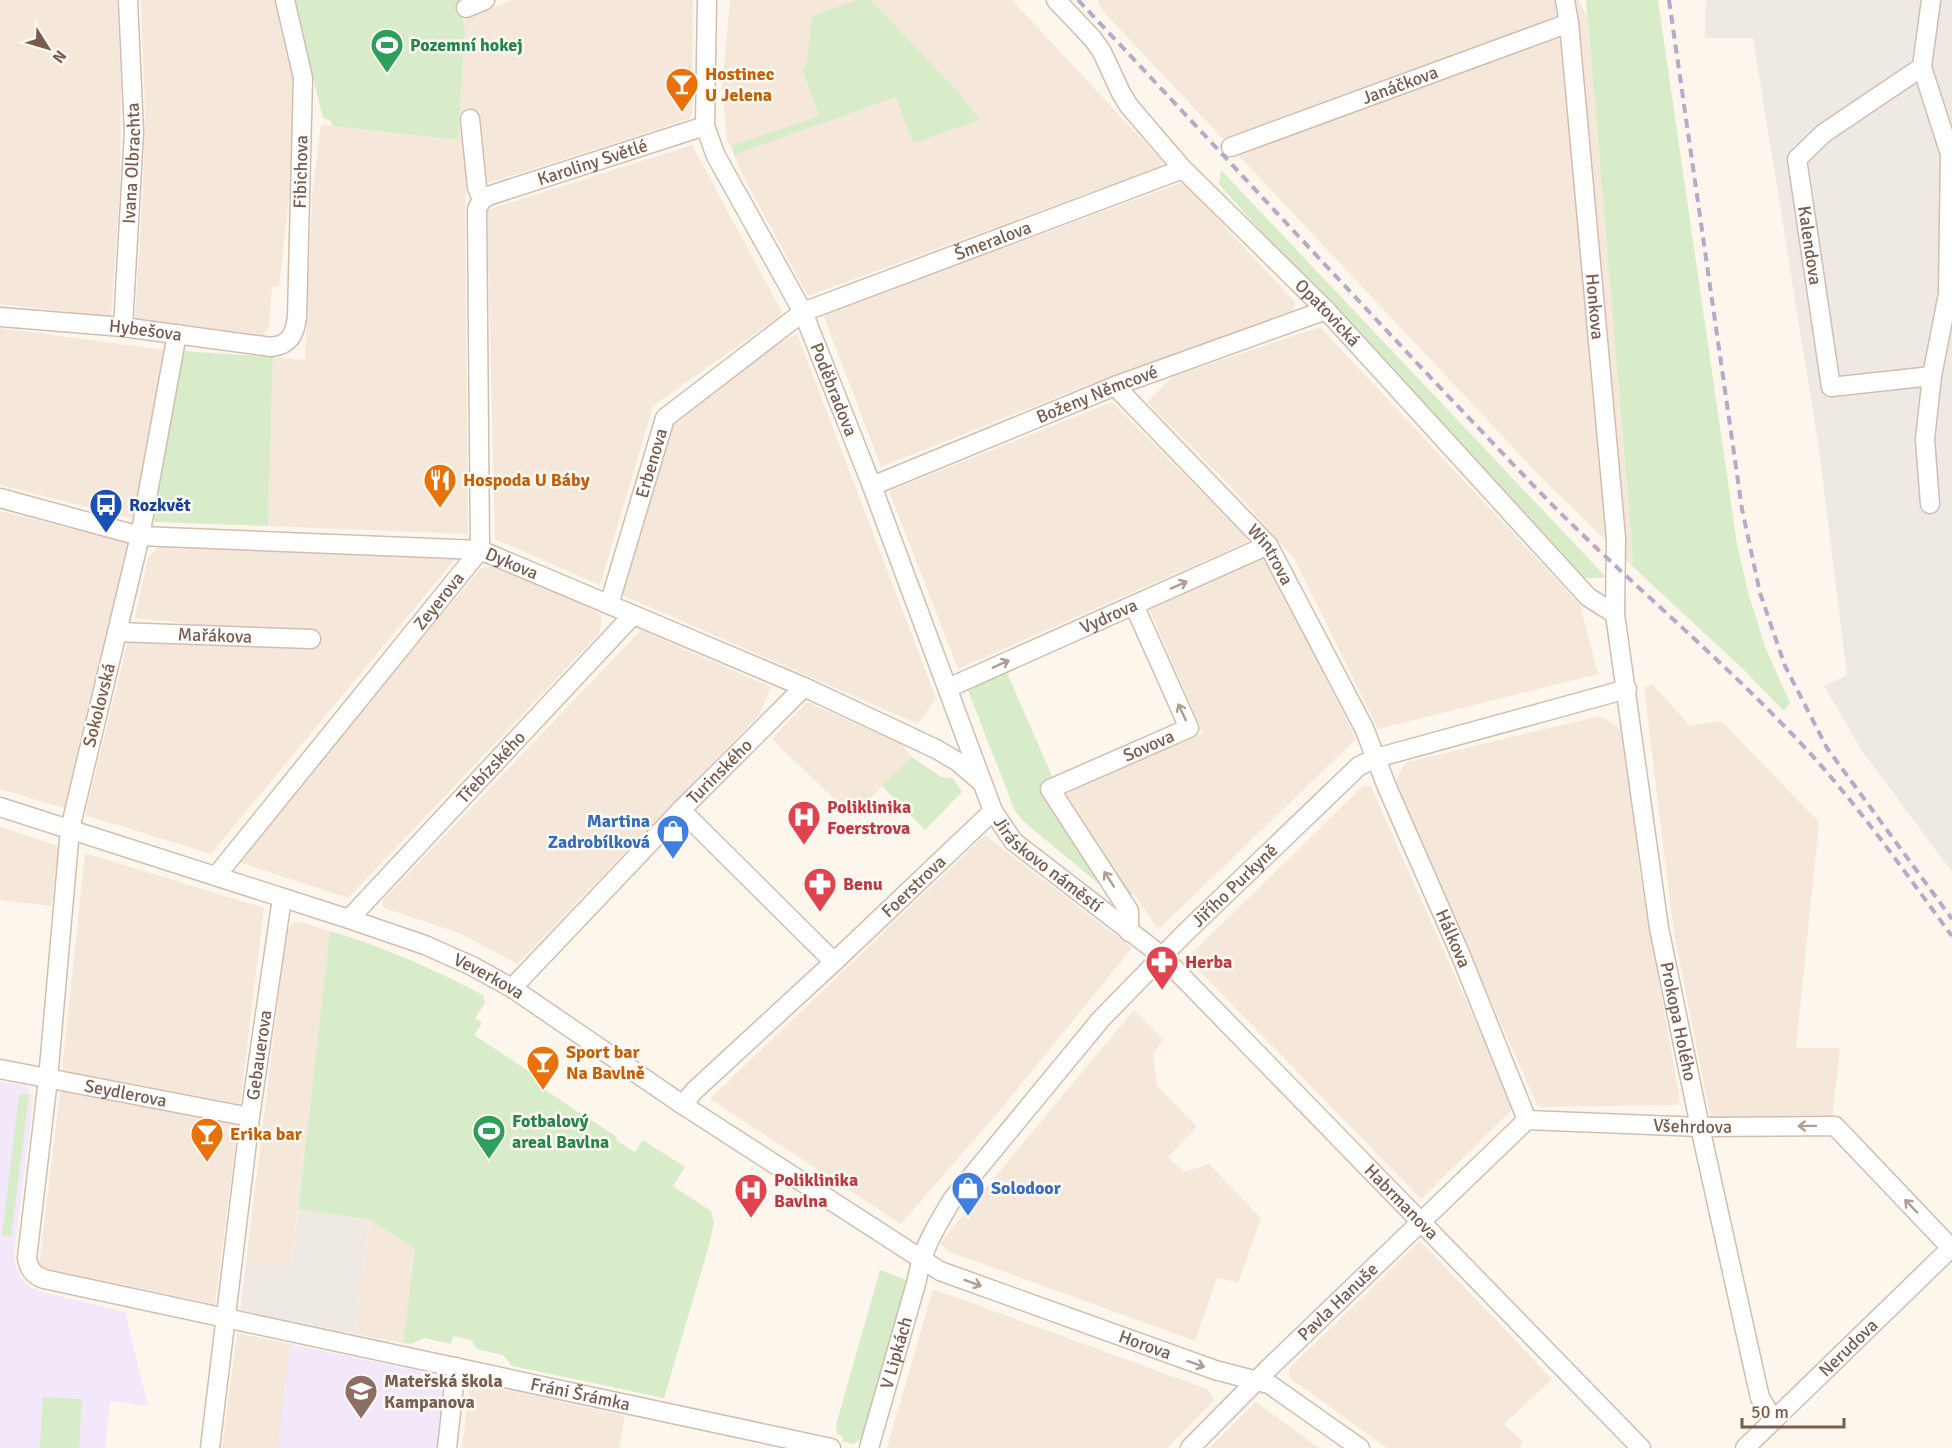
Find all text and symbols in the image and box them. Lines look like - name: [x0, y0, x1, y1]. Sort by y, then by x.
- north arrow: [18, 18, 78, 78]
- sports icon: Pozemní hokej: [369, 27, 405, 74]
- place label: Pozemní hokej: [410, 34, 523, 56]
- text: N: [48, 46, 71, 67]
- street label: Janáčkova: [1359, 61, 1441, 109]
- place label: Hostinec U Jelena: [705, 63, 775, 106]
- bar icon: Hostinec U Jelena: [664, 66, 700, 113]
- street label: Ivana Olbrachta: [118, 102, 145, 225]
- street label: Karoliny Světlé: [535, 134, 650, 190]
- street label: Fibichova: [289, 135, 313, 209]
- street label: Kalendova: [1793, 204, 1827, 287]
- street label: Šmeralova: [951, 216, 1034, 265]
- street label: Honkova: [1581, 272, 1609, 341]
- street label: Opatovická: [1290, 274, 1365, 351]
- street label: Hybešova: [108, 315, 183, 346]
- street label: Poděbradova: [805, 340, 862, 439]
- street label: Boženy Němcové: [1033, 361, 1161, 428]
- street label: Erbenova: [631, 426, 672, 501]
- restaurant icon: Hospoda U Báby: [422, 462, 458, 509]
- place label: Hospoda U Báby: [463, 469, 590, 491]
- bus stop icon: Rozkvět: [88, 487, 124, 534]
- place label: Rozkvět: [129, 494, 191, 516]
- street label: Wintrova: [1243, 519, 1298, 589]
- street label: Dykova: [482, 543, 542, 584]
- street label: Zeyerova: [409, 567, 469, 634]
- one-way arrow: [1170, 578, 1188, 590]
- street label: Vydrova: [1077, 594, 1141, 639]
- street label: Mařákova: [177, 623, 253, 648]
- one-way arrow: [992, 658, 1010, 669]
- street label: Sokolovská: [78, 661, 120, 749]
- one-way arrow: [1176, 703, 1188, 721]
- street label: Sovova: [1120, 725, 1178, 767]
- street label: Třebízského: [452, 726, 530, 808]
- street label: Turinského: [682, 734, 757, 809]
- place label: Poliklinika Foerstrova: [827, 796, 911, 839]
- hospital icon: Poliklinika Foerstrova: [786, 799, 822, 846]
- place label: Martina Zadrobílková: [548, 810, 650, 853]
- street label: Jiráskovo náměstí: [989, 812, 1107, 917]
- shop icon: Martina Zadrobílková: [655, 813, 691, 860]
- street label: Jiřího Purkyně: [1187, 839, 1282, 932]
- street label: Foerstrova: [877, 851, 951, 922]
- pharmacy icon: Benu: [802, 866, 838, 913]
- one-way arrow: [1103, 872, 1115, 888]
- place label: Benu: [843, 873, 883, 895]
- street label: Hálkova: [1431, 906, 1476, 971]
- pharmacy icon: Herba: [1144, 944, 1180, 991]
- street label: Veverkova: [450, 948, 529, 1004]
- place label: Herba: [1185, 951, 1232, 973]
- street label: Prokopa Holého: [1655, 960, 1701, 1083]
- street label: Gebauerova: [242, 1009, 277, 1102]
- place label: Sport bar Na Bavlně: [566, 1041, 645, 1084]
- bar icon: Sport bar Na Bavlně: [525, 1044, 561, 1091]
- street label: Seydlerova: [83, 1074, 169, 1112]
- place label: Fotbalový areal Bavlna: [512, 1110, 609, 1153]
- sports icon: Fotbalový areal Bavlna: [471, 1113, 507, 1160]
- street label: Všehrdova: [1653, 1114, 1732, 1138]
- bar icon: Erika bar: [189, 1116, 225, 1163]
- one-way arrow: [1798, 1120, 1818, 1132]
- place label: Erika bar: [230, 1123, 303, 1145]
- street label: Habrmanova: [1360, 1159, 1443, 1244]
- place label: Poliklinika Bavlna: [774, 1169, 858, 1212]
- shop icon: Solodoor: [950, 1170, 986, 1217]
- hospital icon: Poliklinika Bavlna: [733, 1172, 769, 1219]
- place label: Solodoor: [991, 1177, 1062, 1199]
- one-way arrow: [1903, 1198, 1918, 1213]
- street label: Pavla Hanuše: [1293, 1258, 1383, 1345]
- one-way arrow: [964, 1278, 982, 1289]
- street label: V Lipkách: [875, 1314, 917, 1392]
- street label: Nerudova: [1814, 1314, 1882, 1381]
- street label: Horova: [1116, 1325, 1174, 1364]
- one-way arrow: [1186, 1359, 1205, 1370]
- place label: Mateřská škola Kampanova: [384, 1370, 503, 1413]
- school or university icon: Mateřská škola Kampanova: [343, 1373, 379, 1420]
- street label: Fráni Šrámka: [528, 1373, 632, 1416]
- scale bar: [1742, 1391, 1844, 1429]
- text: 50 m: [1751, 1401, 1789, 1423]

